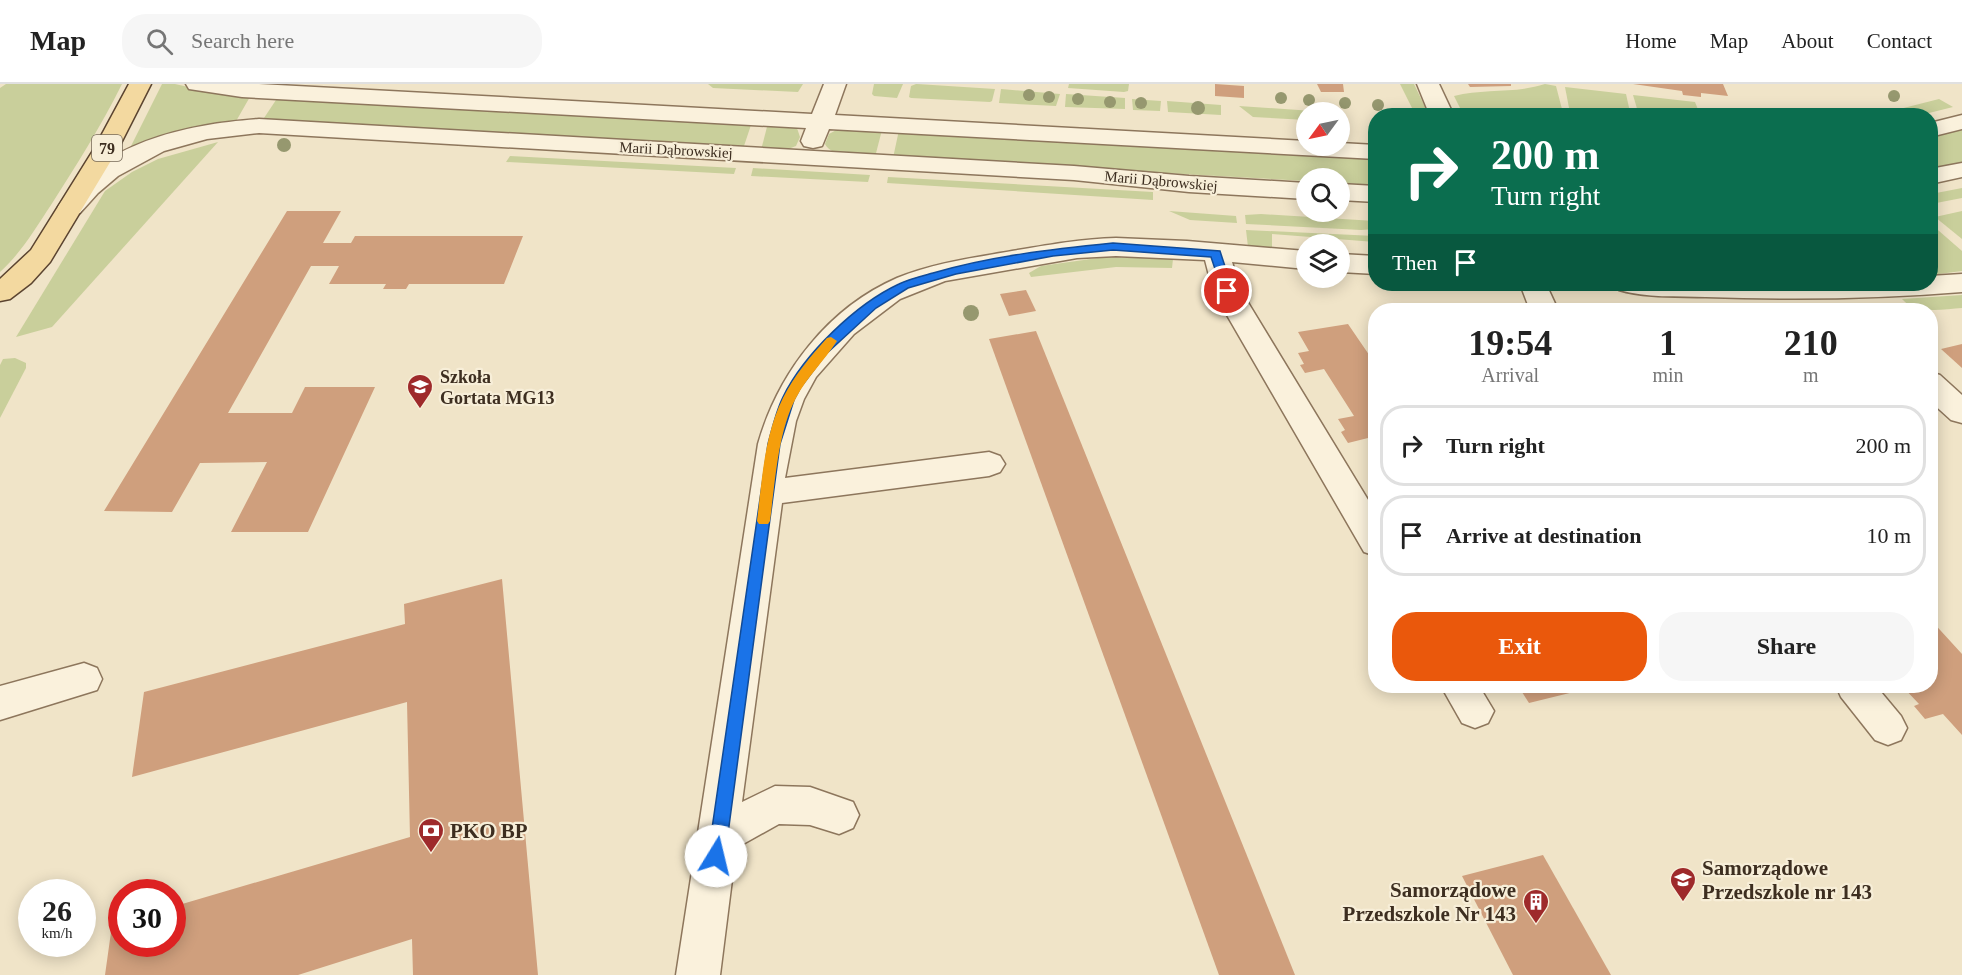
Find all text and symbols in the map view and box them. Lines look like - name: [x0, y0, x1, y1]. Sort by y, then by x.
- search box: [122, 14, 542, 68]
- text: Map: [30, 25, 86, 56]
- icon: search: [143, 25, 176, 58]
- text: Search here: [191, 28, 294, 53]
- text: Home: [1625, 29, 1677, 53]
- text: Map: [1710, 29, 1748, 53]
- text: About: [1781, 29, 1834, 53]
- text: Contact: [1867, 29, 1932, 53]
- north arrow: [1296, 102, 1350, 156]
- map controls: [1296, 102, 1350, 288]
- icon: right: [1392, 132, 1470, 210]
- text: 200 m: [1491, 132, 1600, 178]
- road number: 79: [92, 135, 122, 161]
- street label: Marii Dąbrowskiej: [619, 139, 733, 161]
- street label: Marii Dąbrowskiej: [1104, 168, 1218, 194]
- button: search: [1296, 168, 1350, 222]
- text: Turn right: [1491, 181, 1600, 211]
- button: layers: [1296, 234, 1350, 288]
- icon: arrive: [1449, 246, 1482, 279]
- text: Then: [1392, 250, 1437, 275]
- pin: [1201, 265, 1252, 316]
- icon: arrive: [1210, 274, 1243, 307]
- text: 19:54: [1468, 323, 1552, 363]
- text: 1: [1659, 323, 1677, 363]
- text: 210: [1784, 323, 1838, 363]
- text: Arrival: [1481, 364, 1539, 386]
- text: min: [1652, 364, 1684, 386]
- text: m: [1803, 364, 1819, 386]
- place label: Szkoła Gortata MG13: [440, 367, 554, 408]
- school or university icon: Szkoła Gortata MG13: [405, 372, 435, 410]
- icon: right: [1395, 429, 1428, 462]
- text: Turn right: [1446, 433, 1545, 458]
- text: 200 m: [1855, 433, 1911, 458]
- icon: arrive: [1395, 519, 1428, 552]
- text: Arrive at destination: [1446, 523, 1642, 548]
- text: 10 m: [1866, 523, 1911, 548]
- button: Exit: [1392, 612, 1647, 681]
- button: Share: [1659, 612, 1914, 681]
- bank icon: PKO BP: [416, 816, 446, 854]
- place label: PKO BP: [450, 819, 528, 843]
- position arrow: [684, 824, 748, 888]
- place label: Samorządowe Przedszkole nr 143: [1702, 856, 1872, 904]
- school or university icon: Samorządowe Przedszkole nr 143: [1668, 865, 1698, 903]
- place label: Samorządowe Przedszkole Nr 143: [1343, 878, 1516, 926]
- speed limit sign: 30: [108, 879, 186, 957]
- building icon: Samorządowe Przedszkole Nr 143: [1521, 887, 1551, 925]
- text: 26: [42, 894, 72, 927]
- text: km/h: [42, 925, 72, 941]

